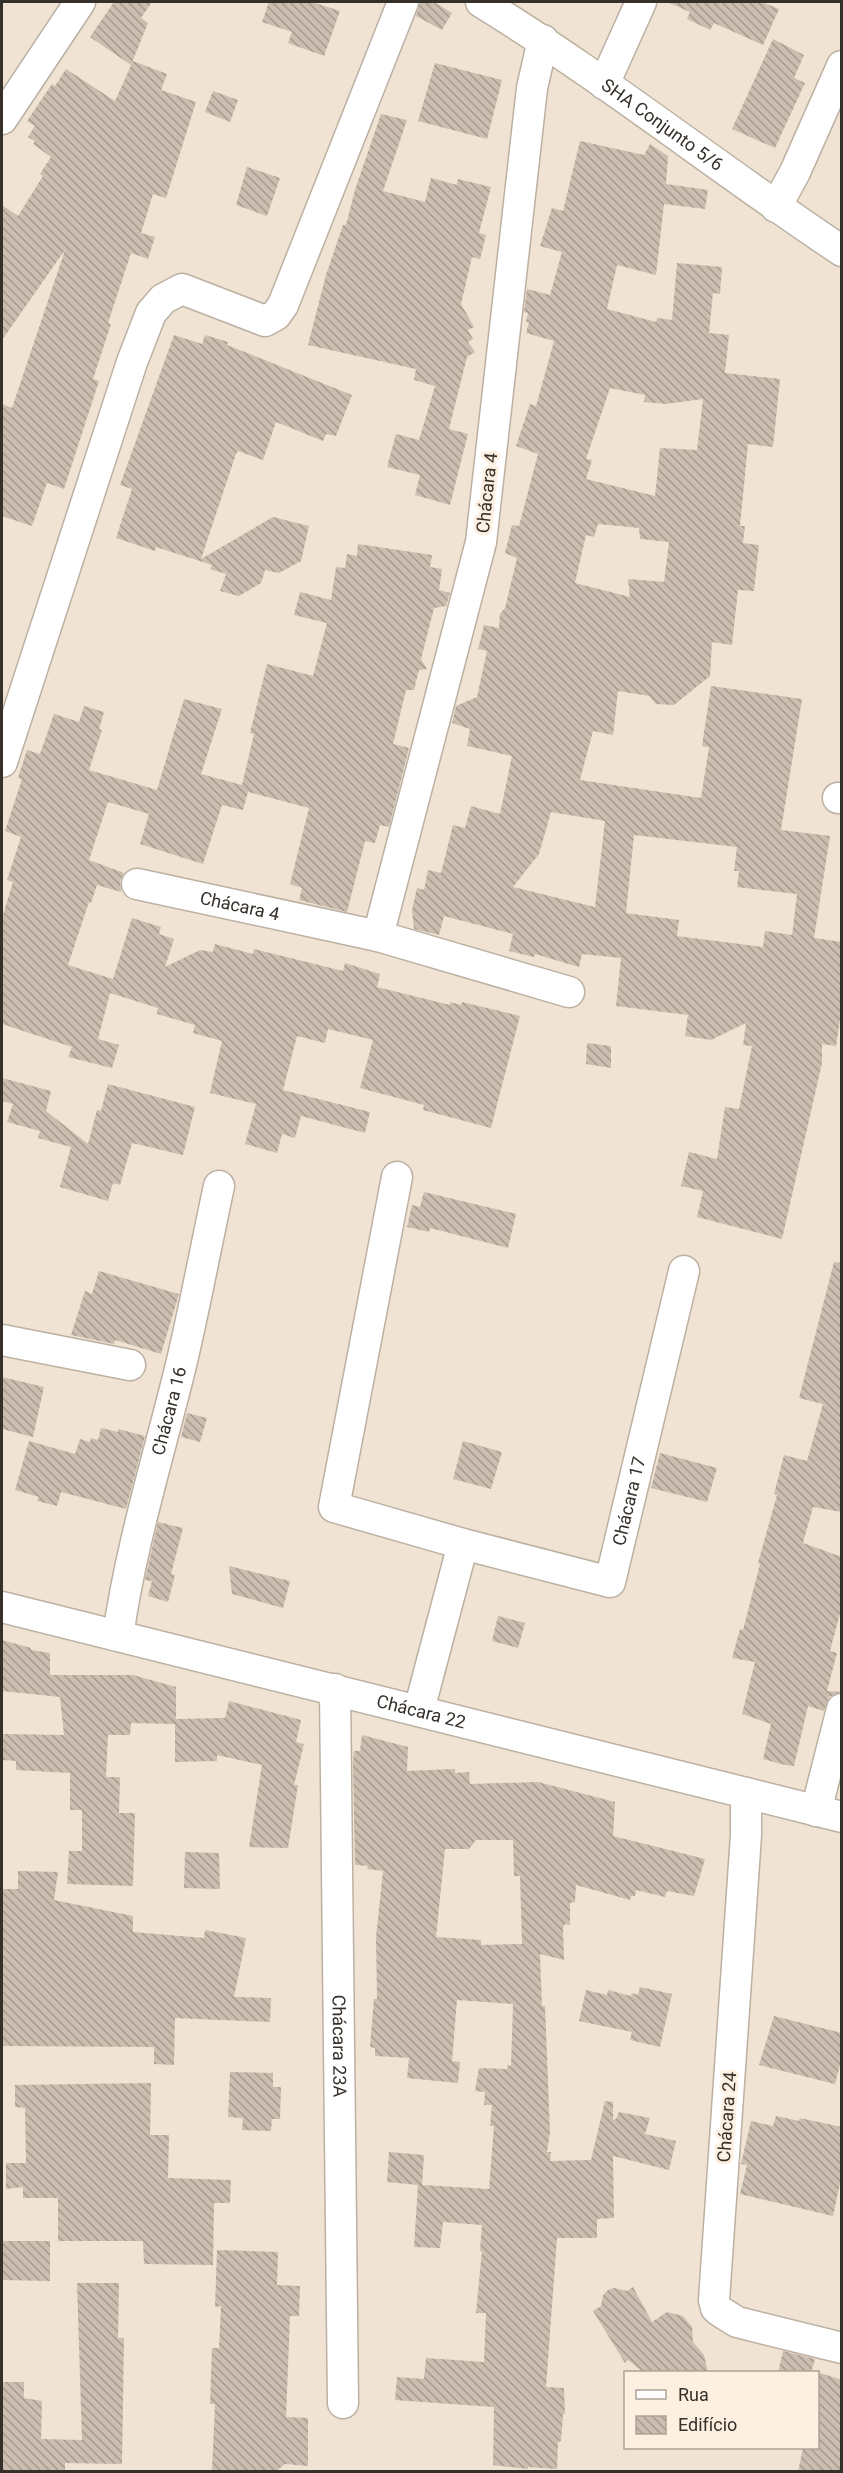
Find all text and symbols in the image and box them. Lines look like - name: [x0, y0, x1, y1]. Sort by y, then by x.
- street label: SHA Conjunto 5/6: [598, 74, 727, 175]
- street label: Chácara 4: [472, 452, 501, 534]
- street label: Chácara 4: [198, 887, 281, 924]
- street label: Chácara 16: [147, 1364, 190, 1457]
- street label: Chácara 17: [608, 1454, 649, 1548]
- street label: Chácara 22: [375, 1690, 468, 1733]
- street label: Chácara 23A: [328, 1995, 351, 2098]
- street label: Chácara 24: [713, 2071, 740, 2163]
- legend: [624, 2371, 819, 2449]
- text: Rua: [678, 2384, 709, 2405]
- text: Edifício: [678, 2414, 737, 2435]

